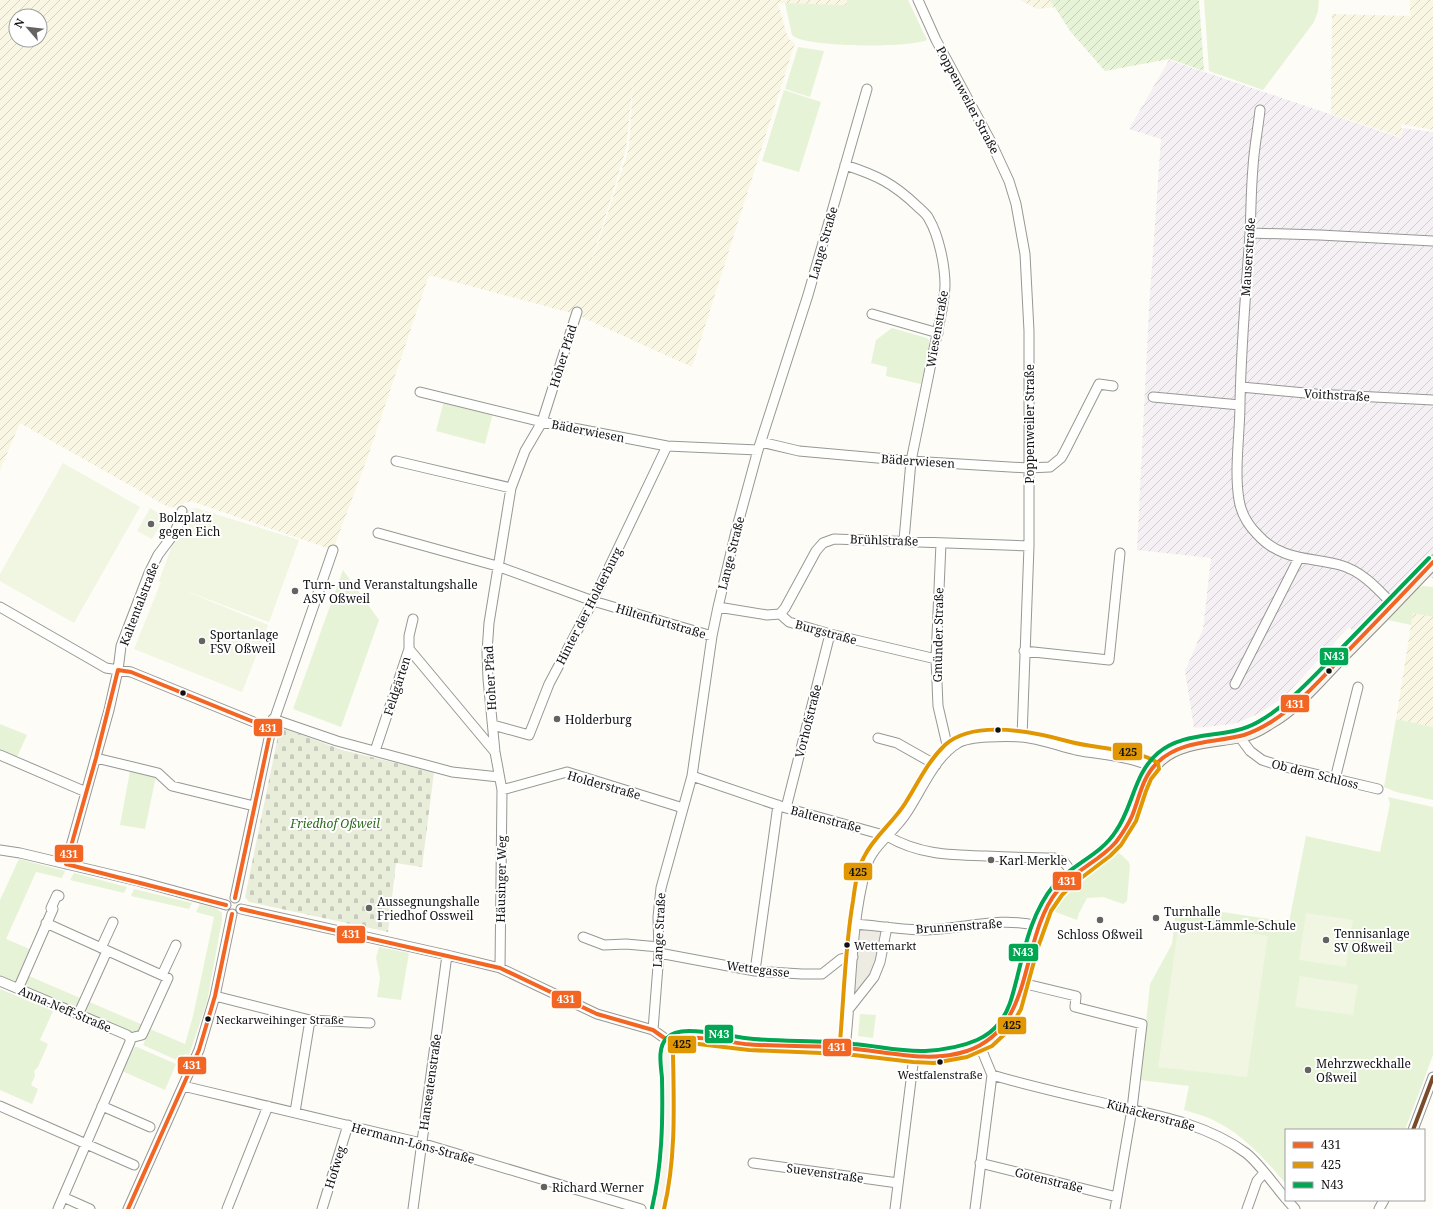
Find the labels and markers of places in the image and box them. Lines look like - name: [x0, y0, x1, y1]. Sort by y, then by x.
- place label: Bolzplatz gegen Eich: [159, 509, 221, 540]
- marker: Bolzplatz gegen Eich: [146, 519, 156, 529]
- place label: Turn- und Veranstaltungshalle ASV Oßweil: [303, 576, 478, 607]
- marker: Turn- und Veranstaltungshalle ASV Oßweil: [290, 586, 300, 596]
- place label: Sportanlage FSV Oßweil: [210, 626, 279, 657]
- marker: Sportanlage FSV Oßweil: [197, 636, 207, 646]
- unlabelled marker: [1324, 666, 1334, 676]
- unlabelled marker: [178, 688, 188, 698]
- place label: Holderburg: [565, 711, 632, 728]
- marker: Holderburg: [552, 714, 562, 724]
- unlabelled marker: [993, 725, 1003, 735]
- place label: Karl Merkle: [999, 852, 1067, 869]
- marker: Karl Merkle: [986, 855, 996, 865]
- place label: Aussegnungshalle Friedhof Ossweil: [377, 893, 480, 924]
- marker: Aussegnungshalle Friedhof Ossweil: [364, 903, 374, 913]
- place label: Turnhalle August-Lämmle-Schule: [1164, 903, 1296, 934]
- marker: Turnhalle August-Lämmle-Schule: [1151, 913, 1161, 923]
- marker: Schloss Oßweil: [1095, 915, 1105, 925]
- place label: Tennisanlage SV Oßweil: [1334, 925, 1410, 956]
- place label: Schloss Oßweil: [1057, 926, 1143, 943]
- marker: Tennisanlage SV Oßweil: [1321, 935, 1331, 945]
- place label: Wettemarkt: [854, 938, 917, 953]
- marker: Wettemarkt: [842, 940, 852, 950]
- place label: Neckarweihinger Straße: [216, 1012, 344, 1027]
- marker: Neckarweihinger Straße: [203, 1014, 213, 1024]
- place label: Mehrzweckhalle Oßweil: [1316, 1055, 1411, 1086]
- marker: Westfalenstraße: [935, 1057, 945, 1067]
- marker: Mehrzweckhalle Oßweil: [1303, 1065, 1313, 1075]
- place label: Westfalenstraße: [897, 1067, 983, 1082]
- place label: Richard Werner: [552, 1179, 644, 1196]
- marker: Richard Werner: [539, 1182, 549, 1192]

